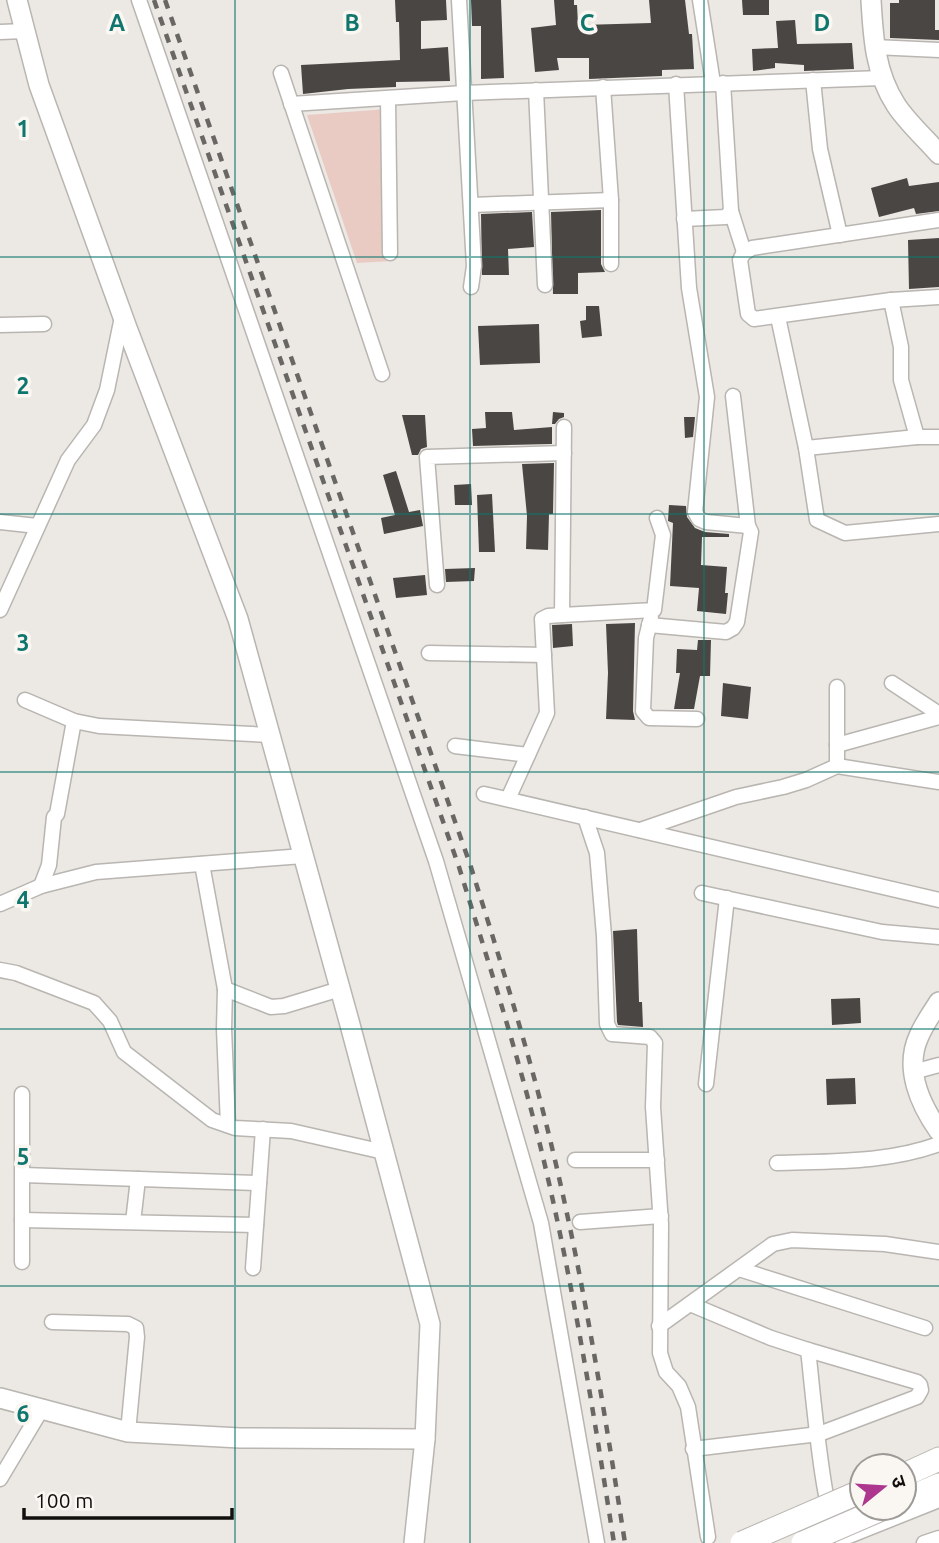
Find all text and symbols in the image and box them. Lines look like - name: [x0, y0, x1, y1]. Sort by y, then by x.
- text: A: [109, 10, 125, 35]
- text: B: [344, 10, 360, 35]
- text: C: [580, 10, 595, 35]
- text: D: [814, 10, 830, 35]
- text: 1: [17, 116, 29, 141]
- text: 2: [17, 373, 29, 398]
- text: 3: [17, 630, 29, 655]
- text: 4: [17, 887, 30, 912]
- text: 5: [17, 1144, 29, 1169]
- text: 6: [17, 1401, 30, 1426]
- north arrow: [848, 1452, 918, 1522]
- text: उ: [887, 1473, 912, 1491]
- scale bar: [24, 1476, 233, 1520]
- text: 100 m: [35, 1488, 93, 1512]

